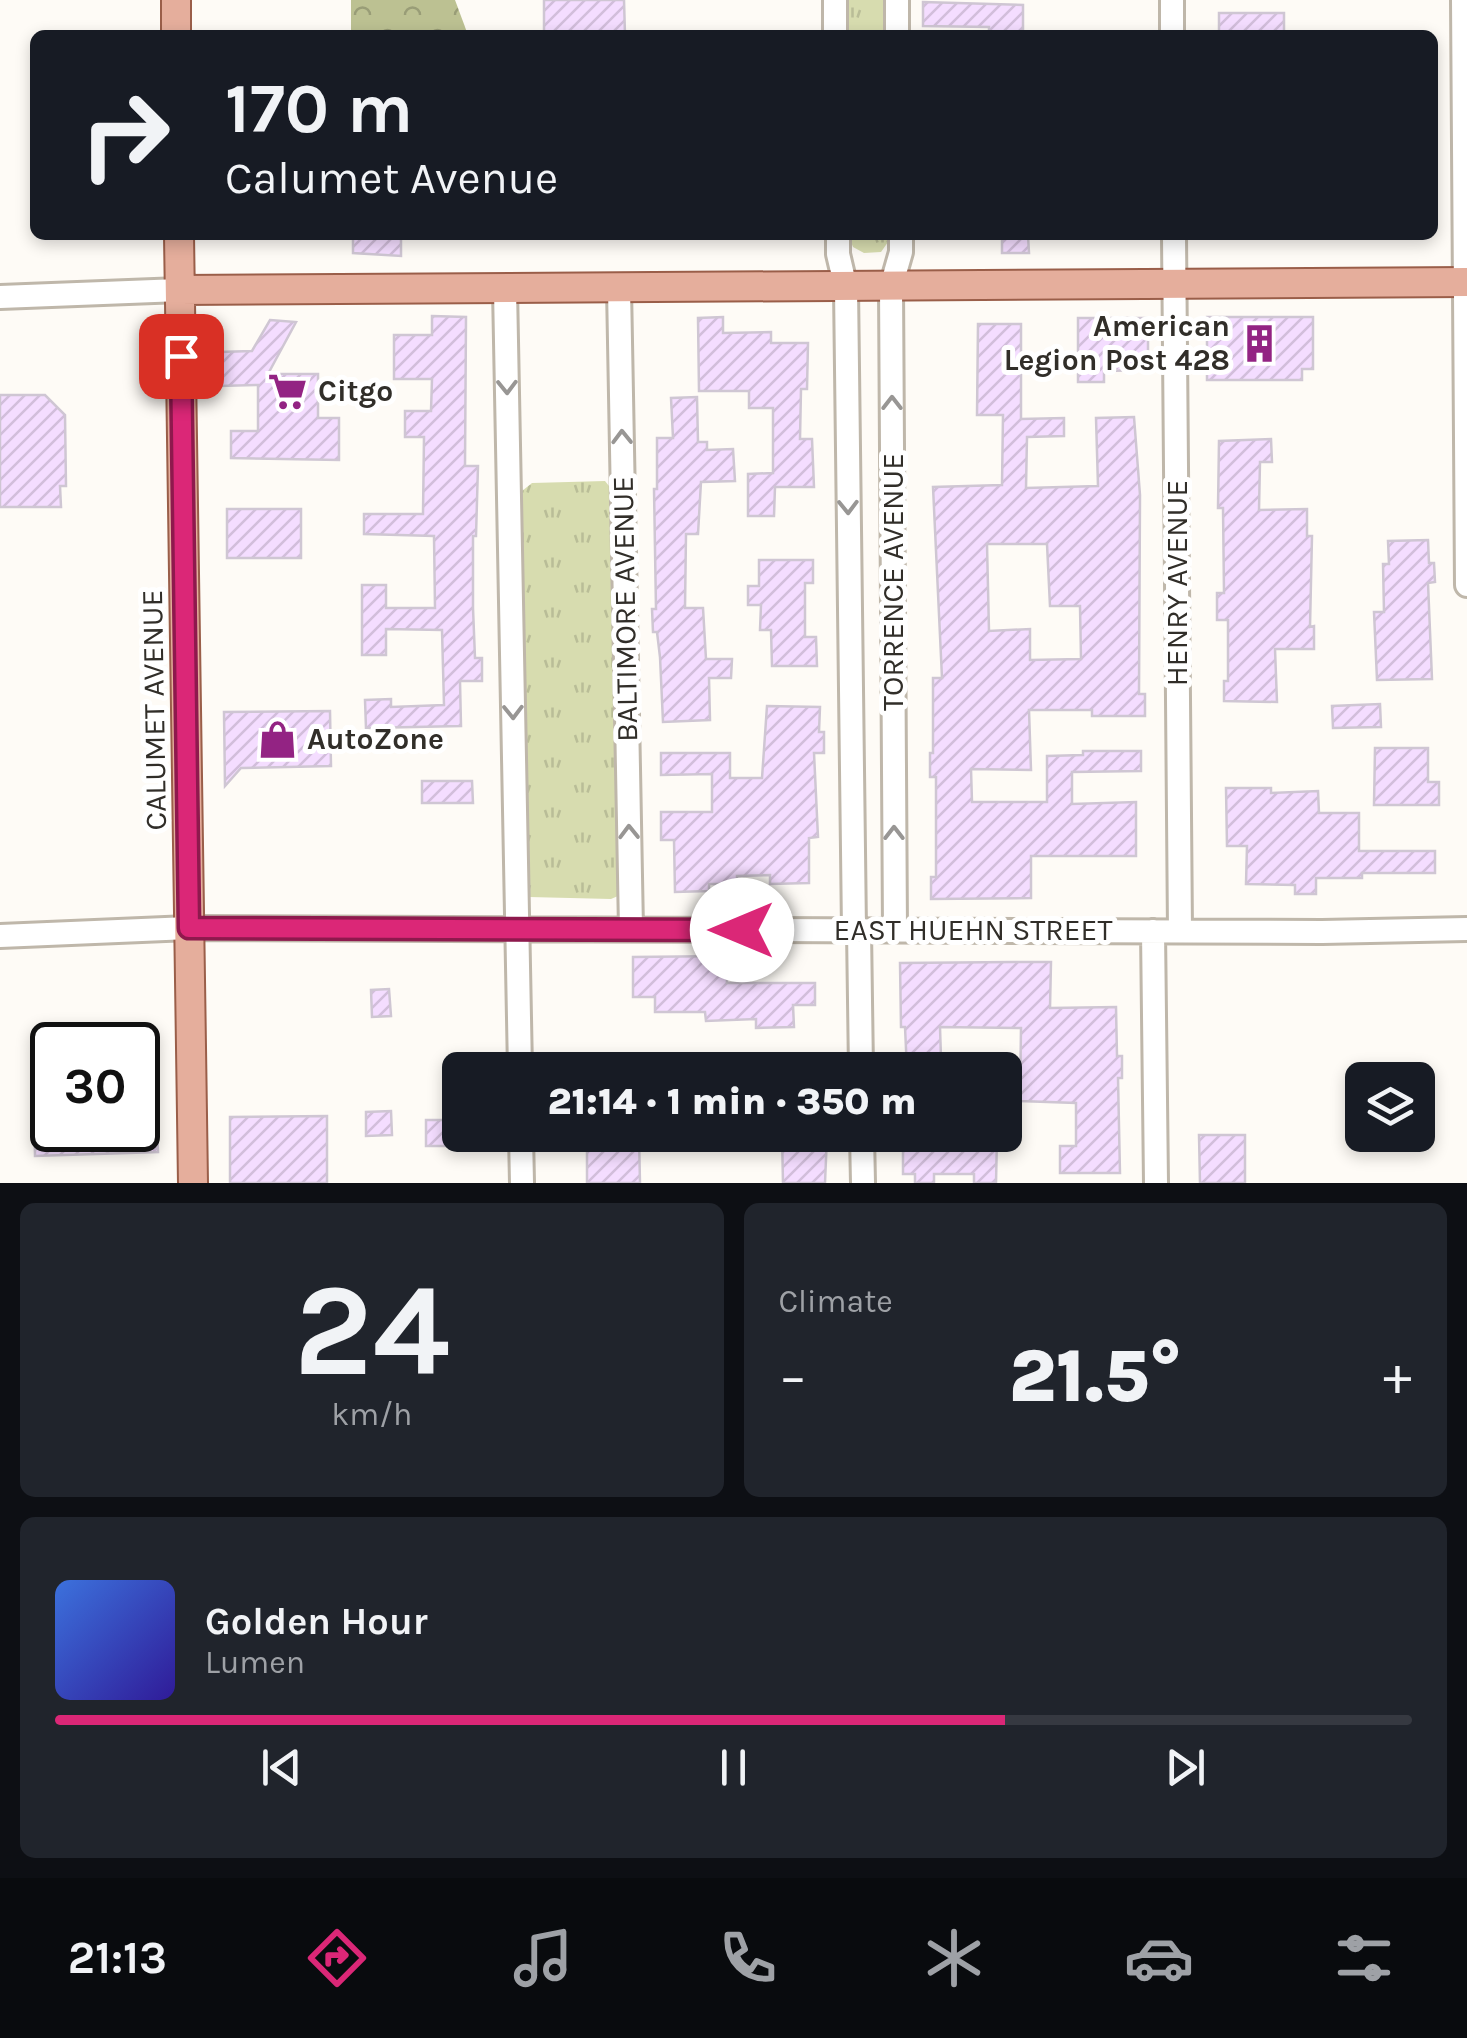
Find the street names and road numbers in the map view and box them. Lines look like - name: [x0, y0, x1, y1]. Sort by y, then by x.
- street label: TORRENCE AVENUE: [875, 453, 911, 711]
- street label: BALTIMORE AVENUE: [605, 476, 645, 742]
- street label: HENRY AVENUE: [1159, 480, 1195, 686]
- street label: CALUMET AVENUE: [134, 589, 174, 831]
- street label: EAST HUEHN STREET: [834, 912, 1112, 948]

